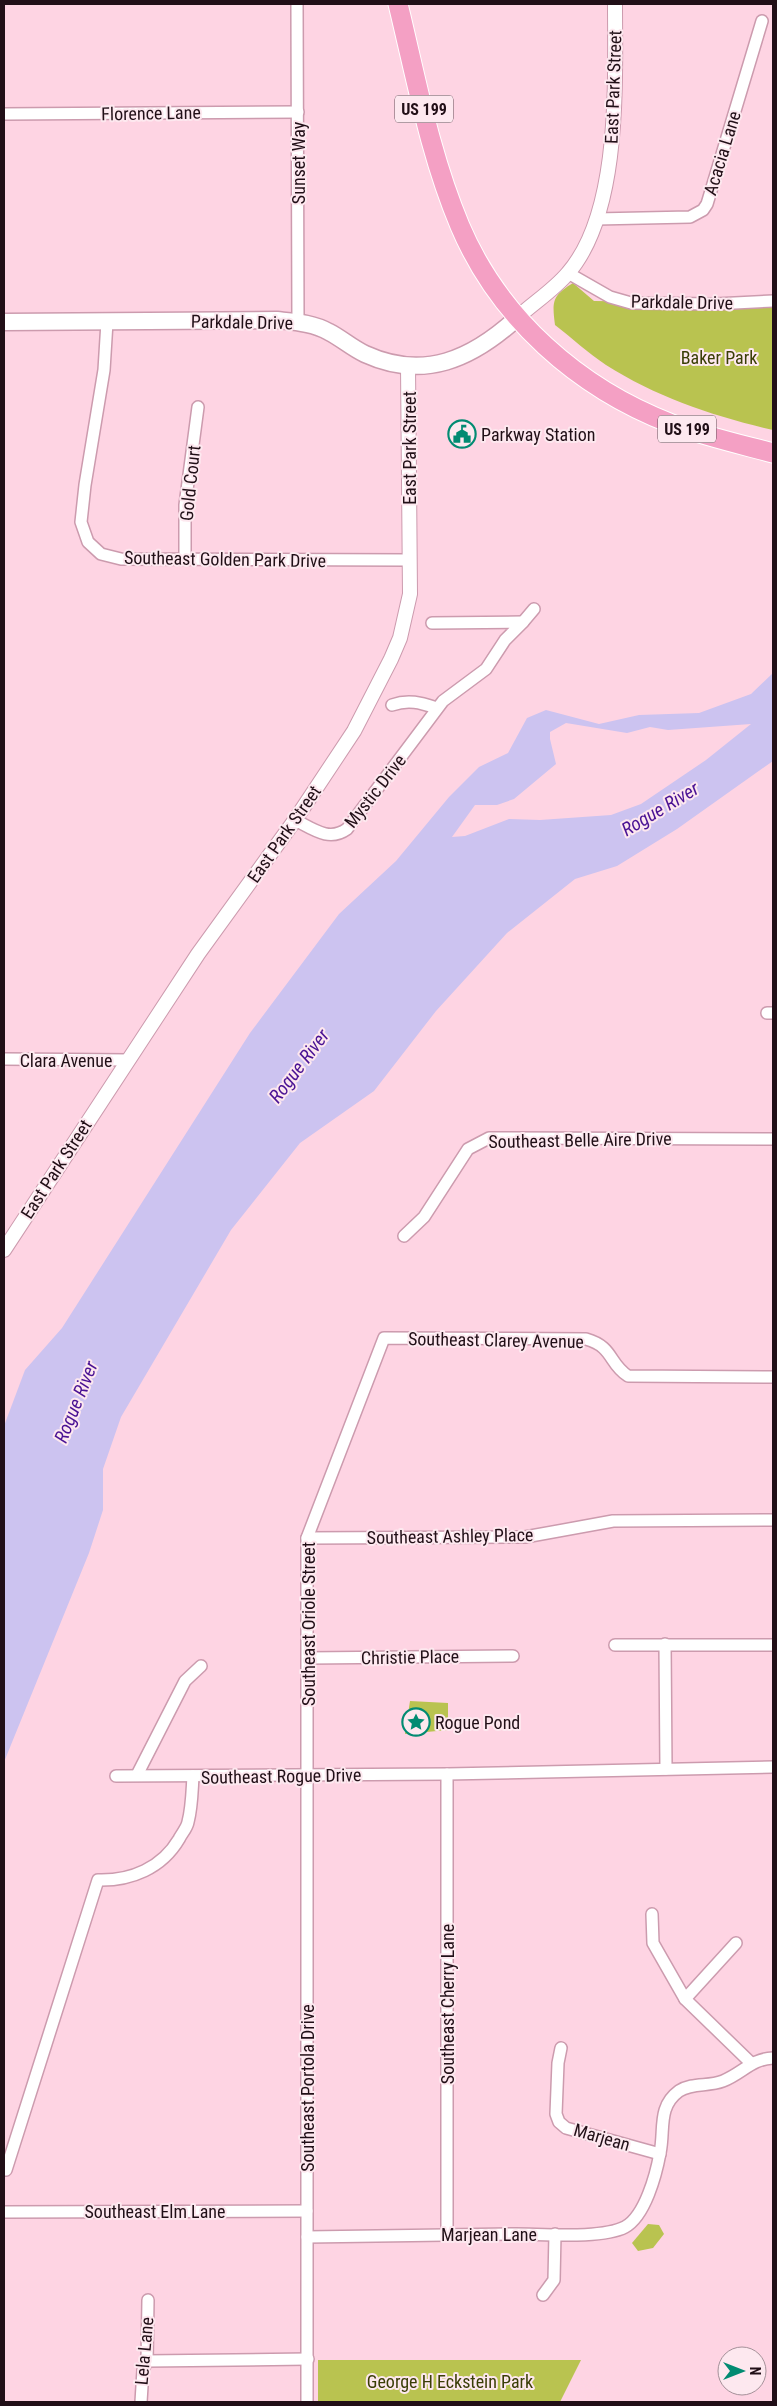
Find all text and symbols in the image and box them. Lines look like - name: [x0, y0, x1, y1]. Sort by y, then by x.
- street label: East Park Street: [601, 30, 625, 144]
- road number: US 199: [395, 96, 453, 122]
- street label: Florence Lane: [101, 102, 201, 124]
- street label: Acacia Lane: [699, 108, 745, 198]
- street label: Sunset Way: [288, 121, 309, 204]
- street label: Parkdale Drive: [631, 291, 733, 313]
- street label: Parkdale Drive: [191, 311, 293, 333]
- park label: Baker Park: [681, 347, 757, 368]
- street label: East Park Street: [399, 391, 420, 505]
- road number: US 199: [658, 416, 716, 442]
- public building icon: Parkway Station: [447, 419, 477, 449]
- place label: Parkway Station: [481, 424, 595, 445]
- street label: Gold Court: [176, 444, 204, 522]
- street label: Southeast Golden Park Drive: [124, 547, 326, 571]
- street label: Mystic Drive: [340, 750, 410, 832]
- water label: Rogue River: [617, 777, 703, 841]
- street label: East Park Street: [243, 781, 325, 887]
- water label: Rogue River: [264, 1024, 334, 1107]
- street label: Clara Avenue: [20, 1050, 112, 1071]
- street label: East Park Street: [16, 1116, 96, 1222]
- street label: Southeast Belle Aire Drive: [488, 1128, 672, 1152]
- street label: Southeast Clarey Avenue: [408, 1328, 584, 1352]
- water label: Rogue River: [49, 1357, 103, 1446]
- street label: Southeast Ashley Place: [366, 1524, 534, 1548]
- street label: Southeast Oriole Street: [298, 1542, 319, 1706]
- street label: Christie Place: [361, 1646, 459, 1668]
- place icon: Rogue Pond: [401, 1707, 431, 1737]
- place label: Rogue Pond: [435, 1712, 520, 1733]
- street label: Southeast Rogue Drive: [201, 1764, 361, 1788]
- street label: Southeast Cherry Lane: [437, 1924, 458, 2084]
- street label: Southeast Portola Drive: [297, 2004, 318, 2172]
- street label: Marjean: [571, 2119, 633, 2155]
- street label: Southeast Elm Lane: [85, 2201, 225, 2222]
- street label: Marjean Lane: [441, 2224, 537, 2245]
- street label: Lela Lane: [131, 2316, 157, 2386]
- north arrow: [717, 2346, 767, 2396]
- text: N: [747, 2367, 763, 2375]
- park label: George H Eckstein Park: [367, 2371, 533, 2392]

